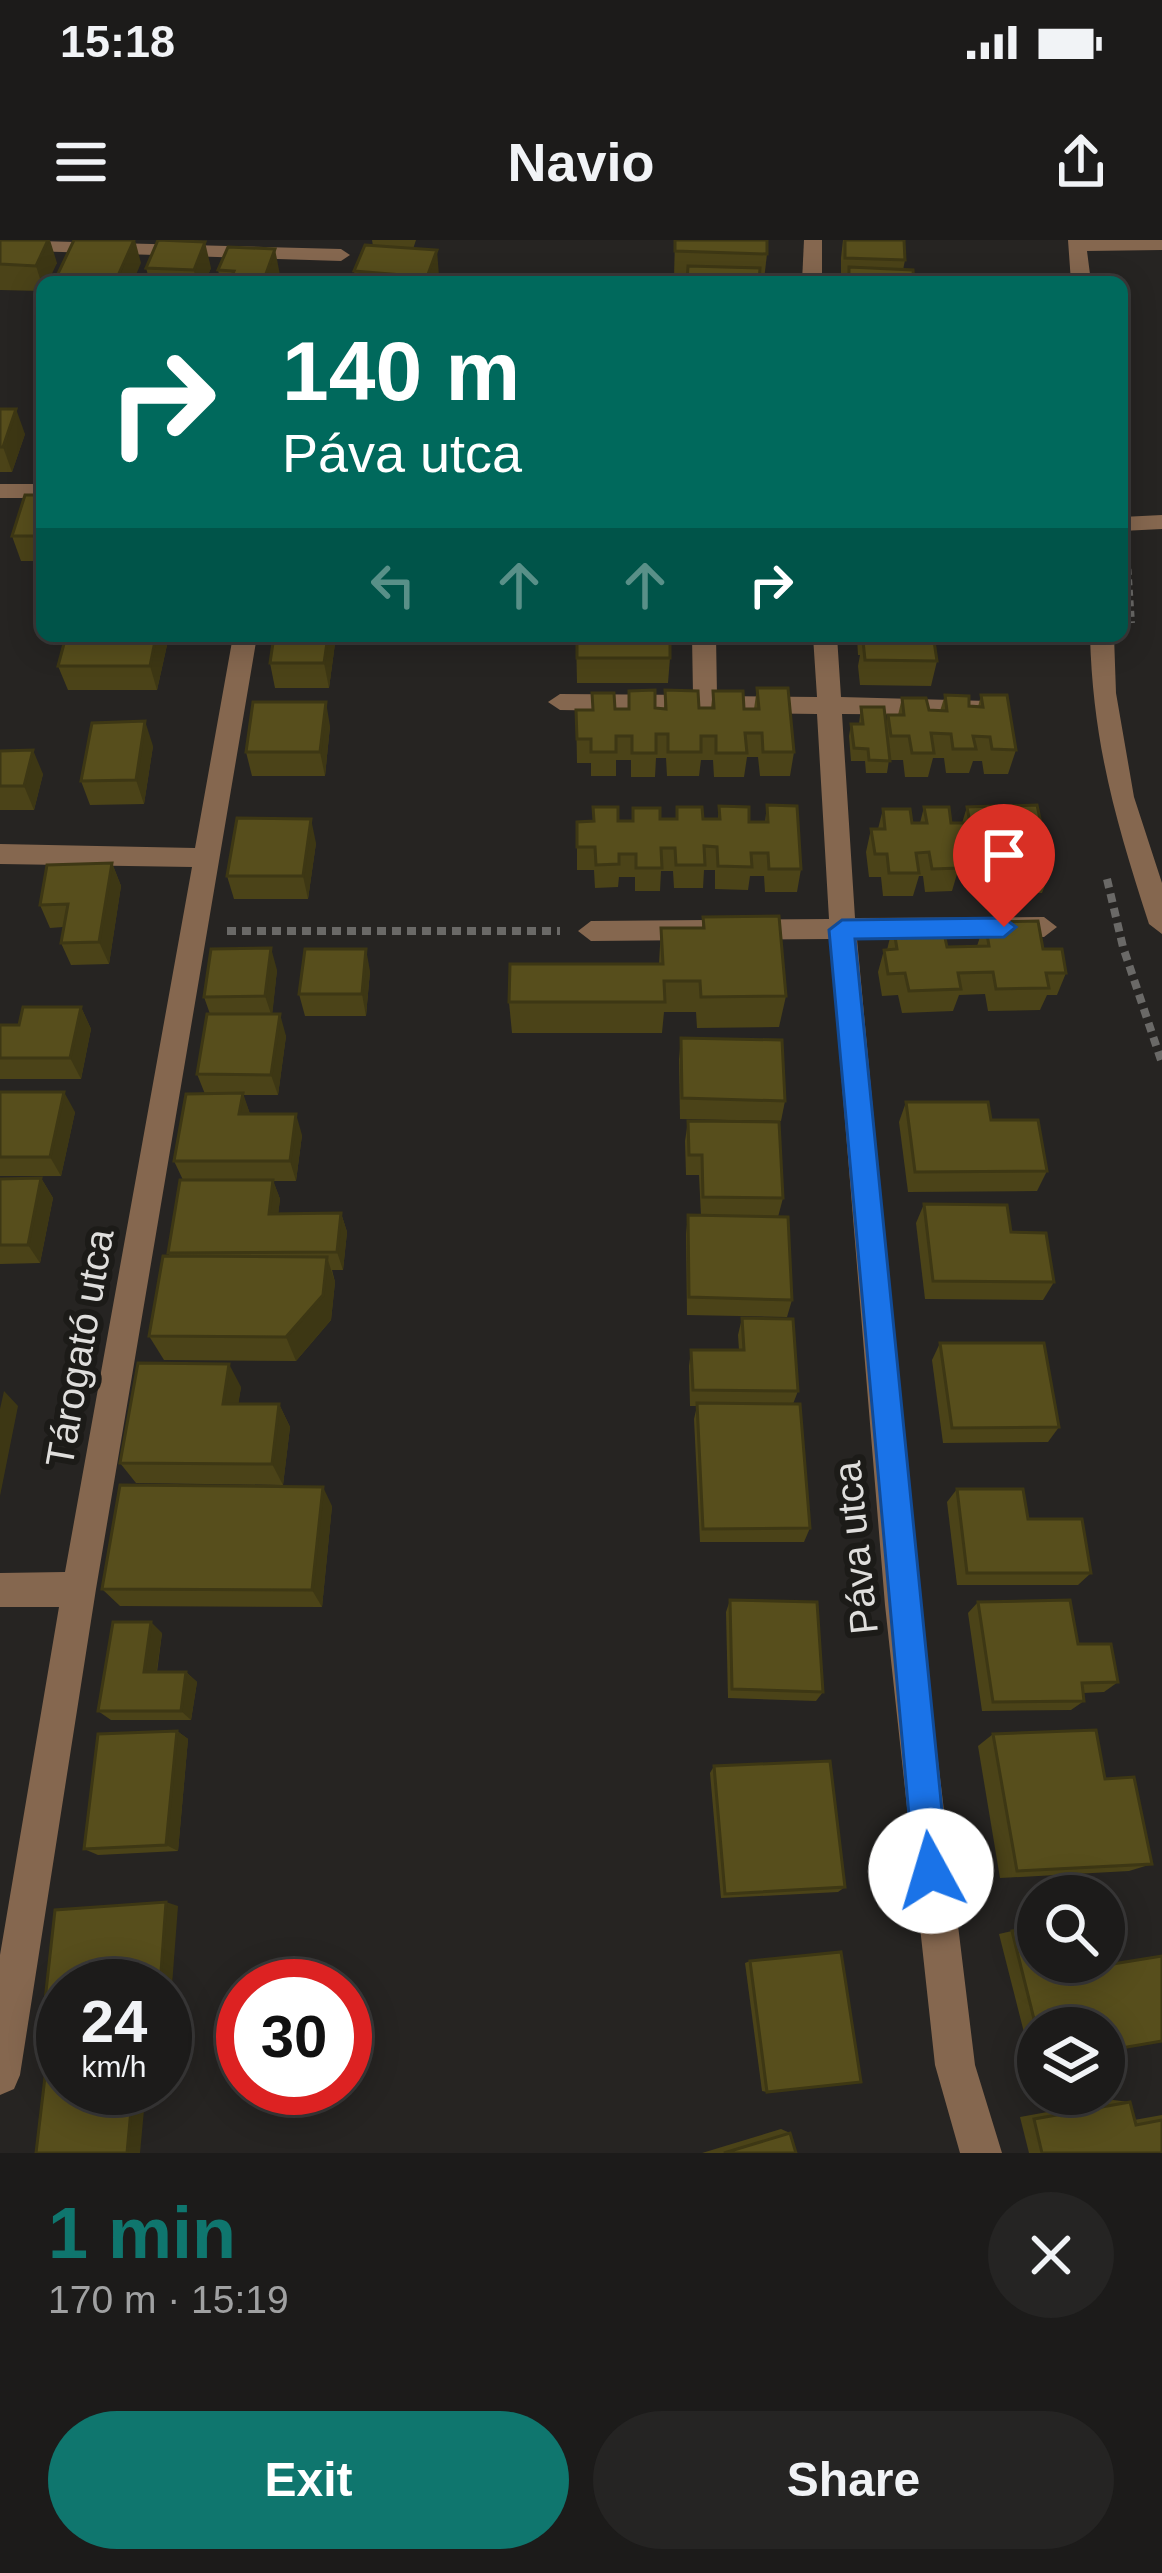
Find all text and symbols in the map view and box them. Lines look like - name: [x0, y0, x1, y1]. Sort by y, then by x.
- text: 15:18: [60, 16, 175, 67]
- icon: menu: [48, 129, 114, 195]
- icon: share: [1048, 129, 1114, 195]
- text: Navio: [507, 132, 655, 192]
- icon: right: [84, 324, 240, 480]
- text: 140 m: [282, 324, 520, 418]
- text: Páva utca: [282, 423, 522, 483]
- icon: left: [360, 552, 426, 618]
- icon: ahead: [486, 552, 552, 618]
- icon: ahead: [612, 552, 678, 618]
- icon: right: [738, 552, 804, 618]
- pin: [953, 804, 1055, 927]
- icon: arrive: [971, 822, 1037, 888]
- street label: Tárogató utca: [37, 1226, 122, 1470]
- street label: Páva utca: [825, 1459, 886, 1636]
- position arrow: [868, 1808, 994, 1934]
- map controls: [1017, 1875, 1125, 2115]
- button: search: [1017, 1875, 1125, 1983]
- speed limit sign: 30: [216, 1959, 372, 2115]
- text: 24: [81, 1988, 147, 2055]
- button: layers: [1017, 2007, 1125, 2115]
- text: km/h: [81, 2050, 147, 2083]
- button: close: [988, 2192, 1114, 2318]
- text: 1 min: [48, 2193, 236, 2273]
- text: 170 m · 15:19: [48, 2278, 289, 2321]
- button: Exit: [48, 2411, 569, 2549]
- button: Share: [593, 2411, 1114, 2549]

